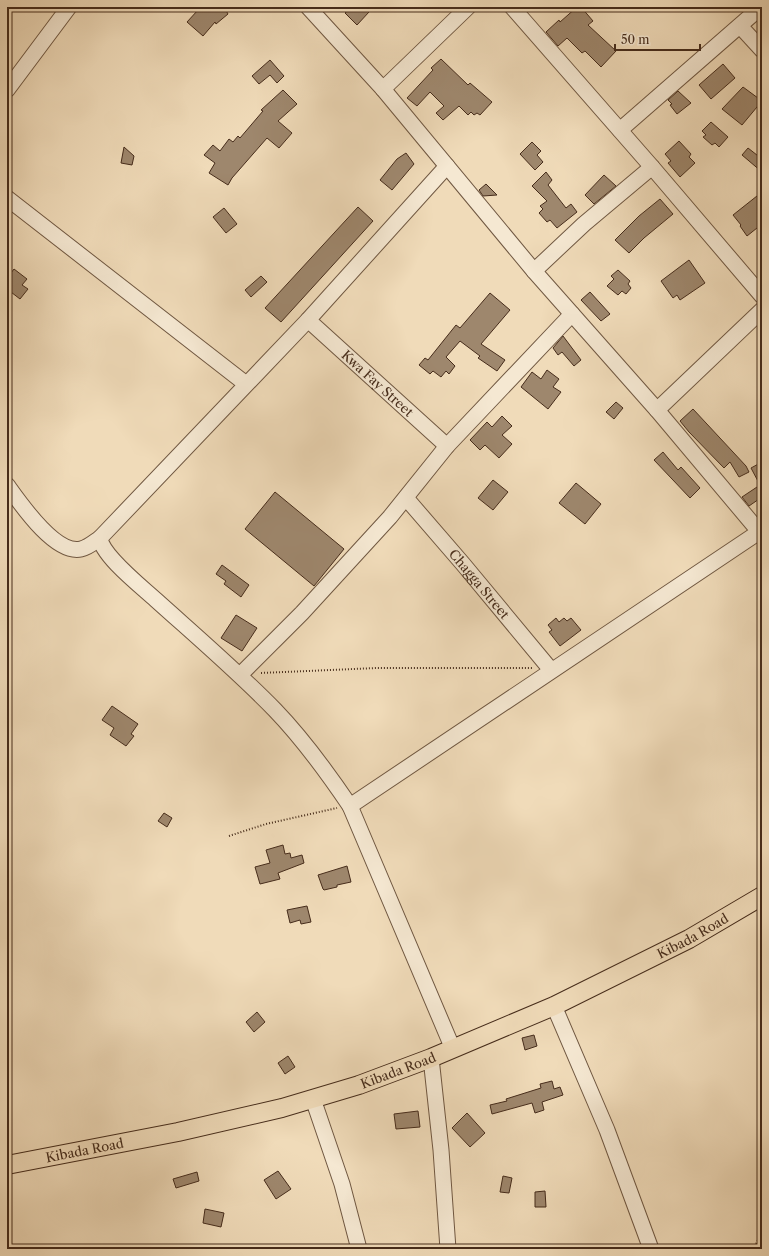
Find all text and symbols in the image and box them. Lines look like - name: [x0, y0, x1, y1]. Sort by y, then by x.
- scale bar: [615, 26, 700, 52]
- text: 50 m: [621, 32, 650, 47]
- street label: Kwa Fay Street: [338, 347, 417, 420]
- street label: Chagga Street: [446, 546, 513, 622]
- street label: Kibada Road: [654, 910, 731, 962]
- street label: Kibada Road: [358, 1049, 438, 1092]
- street label: Kibada Road: [44, 1135, 125, 1165]

